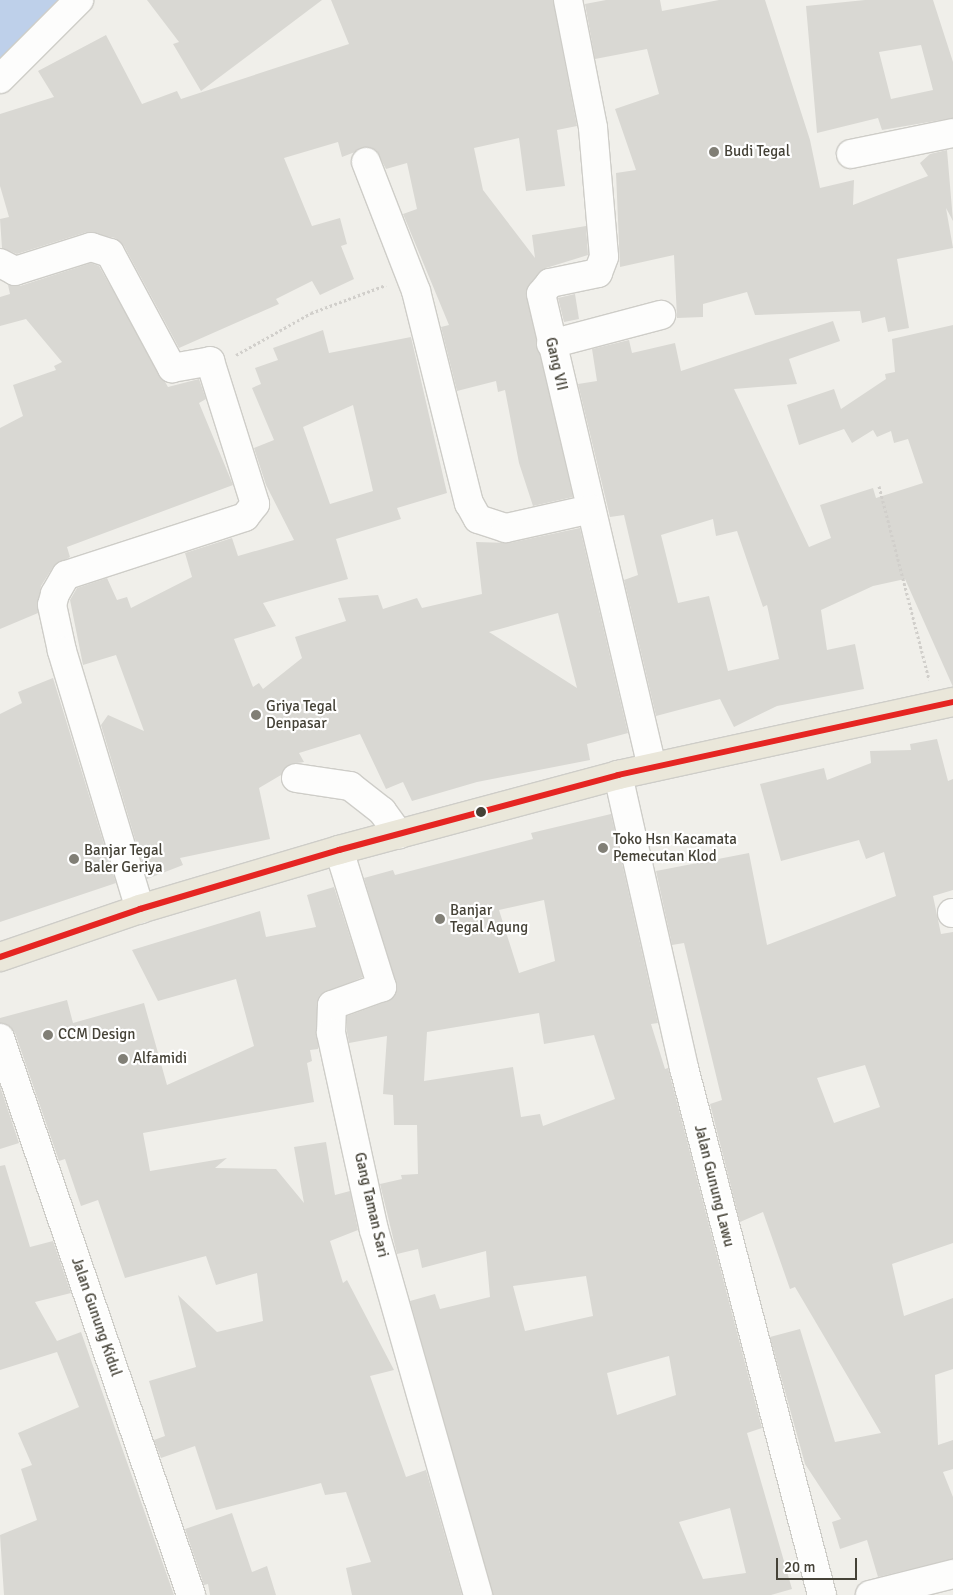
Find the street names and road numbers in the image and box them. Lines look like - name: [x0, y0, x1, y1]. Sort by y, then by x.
- street label: Gang VII: [541, 336, 571, 392]
- street label: Jalan Gunung Lawu: [690, 1123, 738, 1249]
- street label: Gang Taman Sari: [350, 1151, 392, 1259]
- street label: Jalan Gunung Kidul: [67, 1255, 125, 1379]

